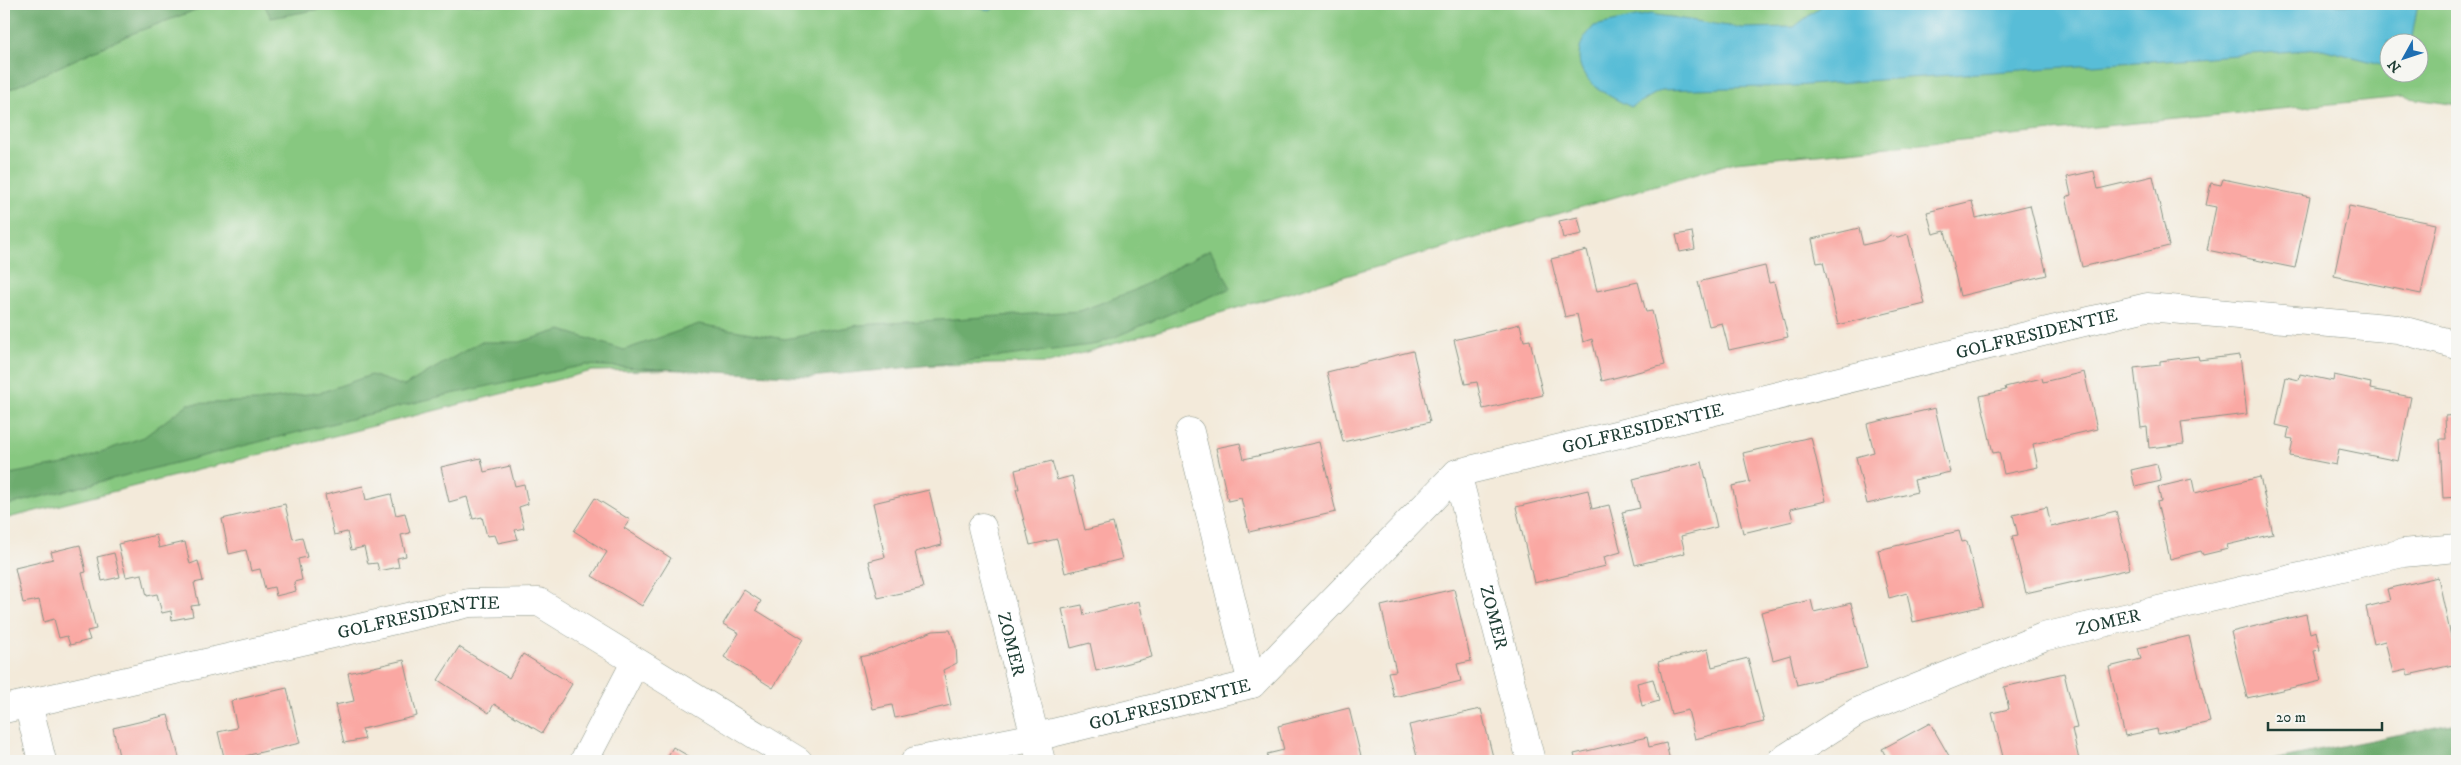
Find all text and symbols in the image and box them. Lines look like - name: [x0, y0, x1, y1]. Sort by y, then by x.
- north arrow: [2378, 32, 2428, 82]
- text: N: [2384, 55, 2405, 76]
- street label: GOLFRESIDENTIE: [1954, 304, 2120, 365]
- street label: GOLFRESIDENTIE: [1560, 399, 1726, 459]
- street label: ZOMER: [1474, 583, 1512, 652]
- street label: GOLFRESIDENTIE: [336, 593, 500, 645]
- street label: ZOMER: [2074, 605, 2143, 641]
- street label: ZOMER: [992, 610, 1029, 679]
- street label: GOLFRESIDENTIE: [1087, 675, 1253, 736]
- scale bar: [2268, 700, 2382, 732]
- text: 20 m: [2276, 708, 2306, 727]

